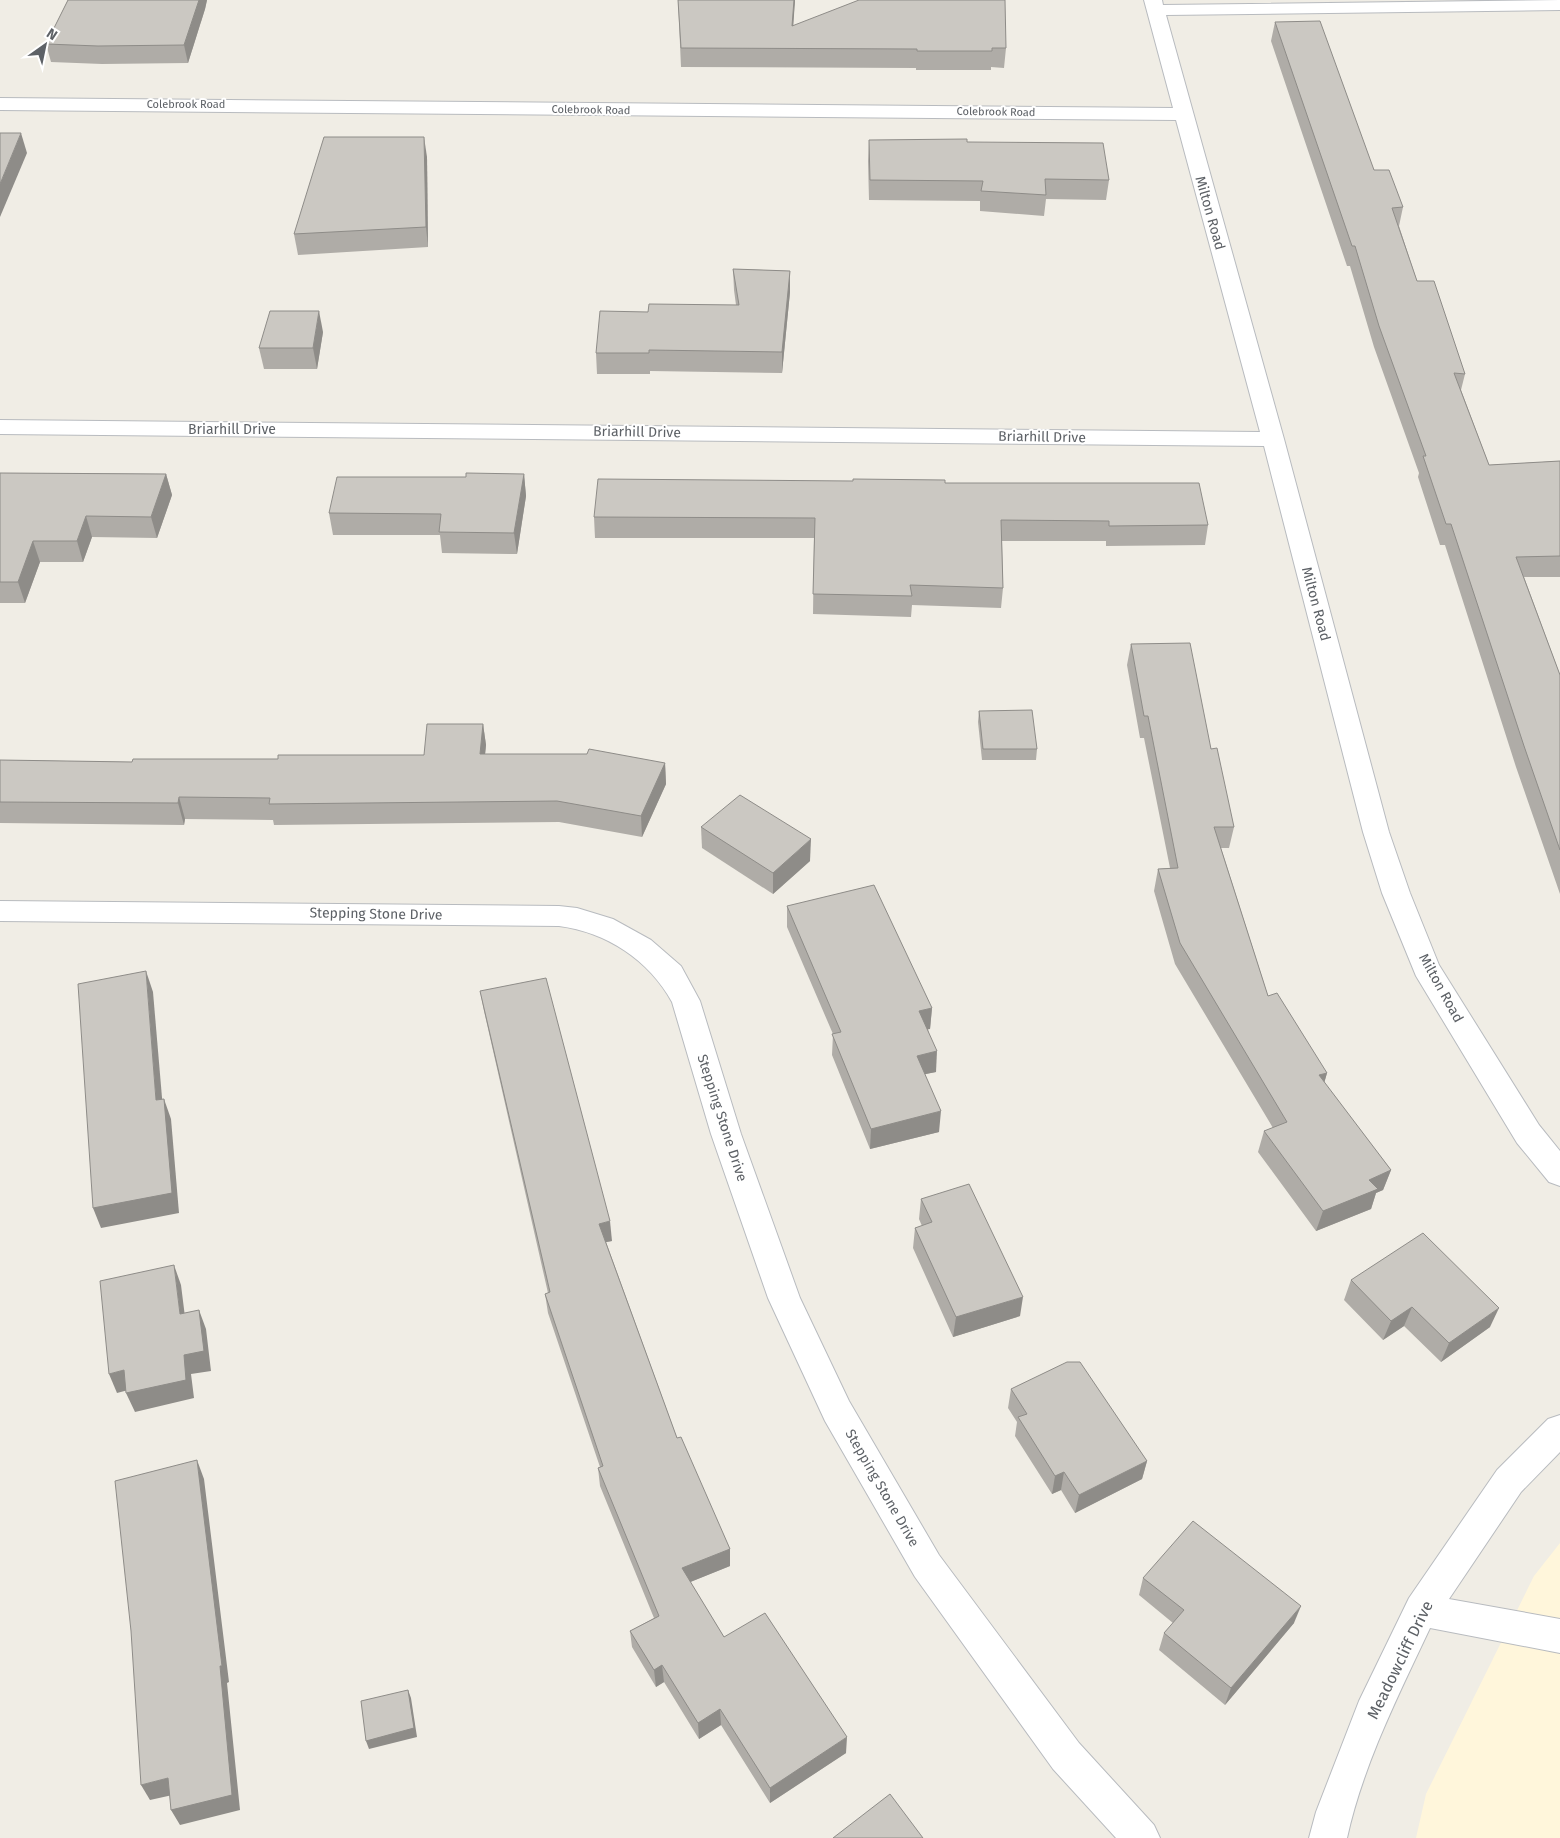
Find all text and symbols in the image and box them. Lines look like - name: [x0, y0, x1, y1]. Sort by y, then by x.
- north arrow: [20, 20, 70, 70]
- text: N: [43, 25, 60, 44]
- street label: Colebrook Road: [147, 98, 225, 111]
- street label: Colebrook Road: [552, 103, 630, 117]
- street label: Colebrook Road: [957, 105, 1035, 119]
- street label: Milton Road: [1191, 174, 1229, 252]
- street label: Briarhill Drive: [188, 421, 276, 438]
- street label: Briarhill Drive: [593, 423, 681, 441]
- street label: Briarhill Drive: [998, 428, 1086, 446]
- street label: Milton Road: [1298, 565, 1334, 643]
- street label: Stepping Stone Drive: [309, 904, 443, 924]
- street label: Milton Road: [1415, 951, 1467, 1025]
- street label: Stepping Stone Drive: [693, 1052, 751, 1184]
- street label: Stepping Stone Drive: [841, 1426, 923, 1550]
- street label: Meadowcliff Drive: [1363, 1598, 1437, 1722]

